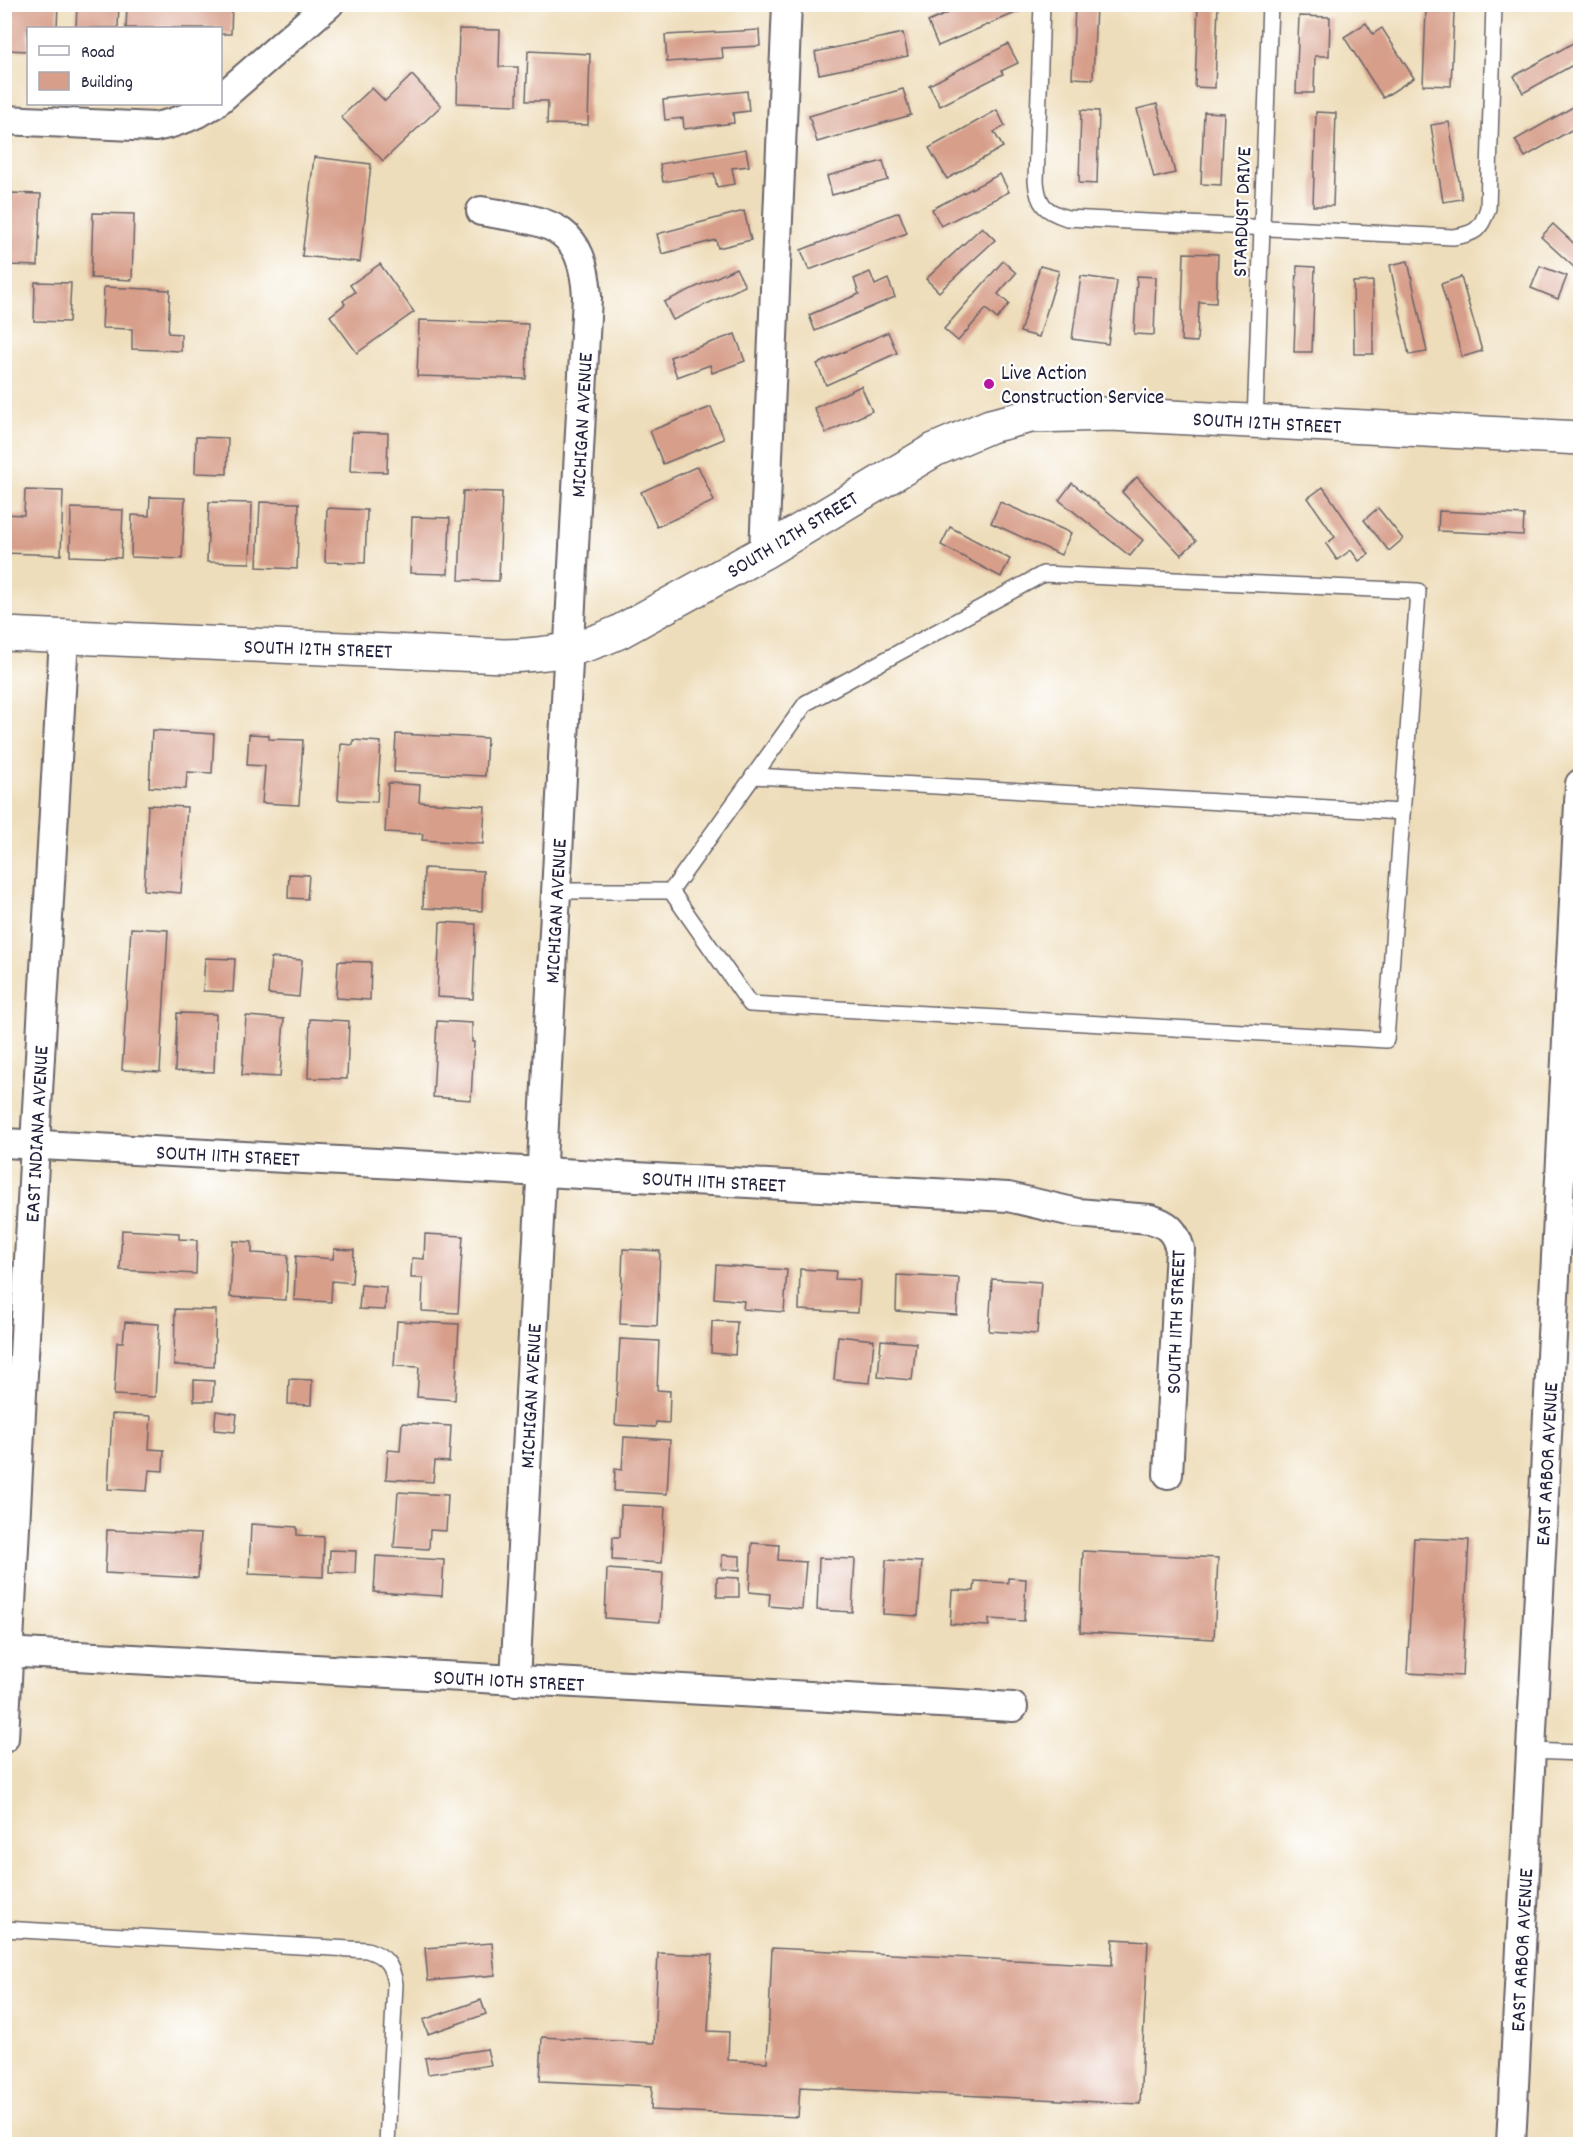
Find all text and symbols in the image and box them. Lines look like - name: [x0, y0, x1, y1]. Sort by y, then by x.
- legend: [27, 27, 222, 105]
- text: Road: [81, 41, 115, 66]
- text: Building: [81, 71, 133, 96]
- street label: STARDUST DRIVE: [1227, 146, 1261, 278]
- street label: MICHIGAN AVENUE: [565, 352, 603, 498]
- place label: Live Action Construction Service: [1001, 360, 1164, 414]
- marker: Live Action Construction Service: [982, 377, 996, 391]
- street label: SOUTH 12TH STREET: [1192, 406, 1342, 444]
- street label: SOUTH 12TH STREET: [722, 485, 865, 588]
- street label: SOUTH 12TH STREET: [243, 633, 393, 669]
- street label: MICHIGAN AVENUE: [539, 838, 577, 984]
- street label: EAST INDIANA AVENUE: [19, 1045, 59, 1223]
- street label: SOUTH 11TH STREET: [155, 1139, 301, 1177]
- street label: SOUTH 11TH STREET: [641, 1165, 787, 1203]
- street label: SOUTH 11TH STREET: [1160, 1249, 1196, 1395]
- street label: MICHIGAN AVENUE: [514, 1323, 552, 1469]
- street label: EAST ARBOR AVENUE: [1530, 1381, 1568, 1547]
- street label: SOUTH 10TH STREET: [433, 1664, 585, 1702]
- street label: EAST ARBOR AVENUE: [1505, 1867, 1543, 2033]

